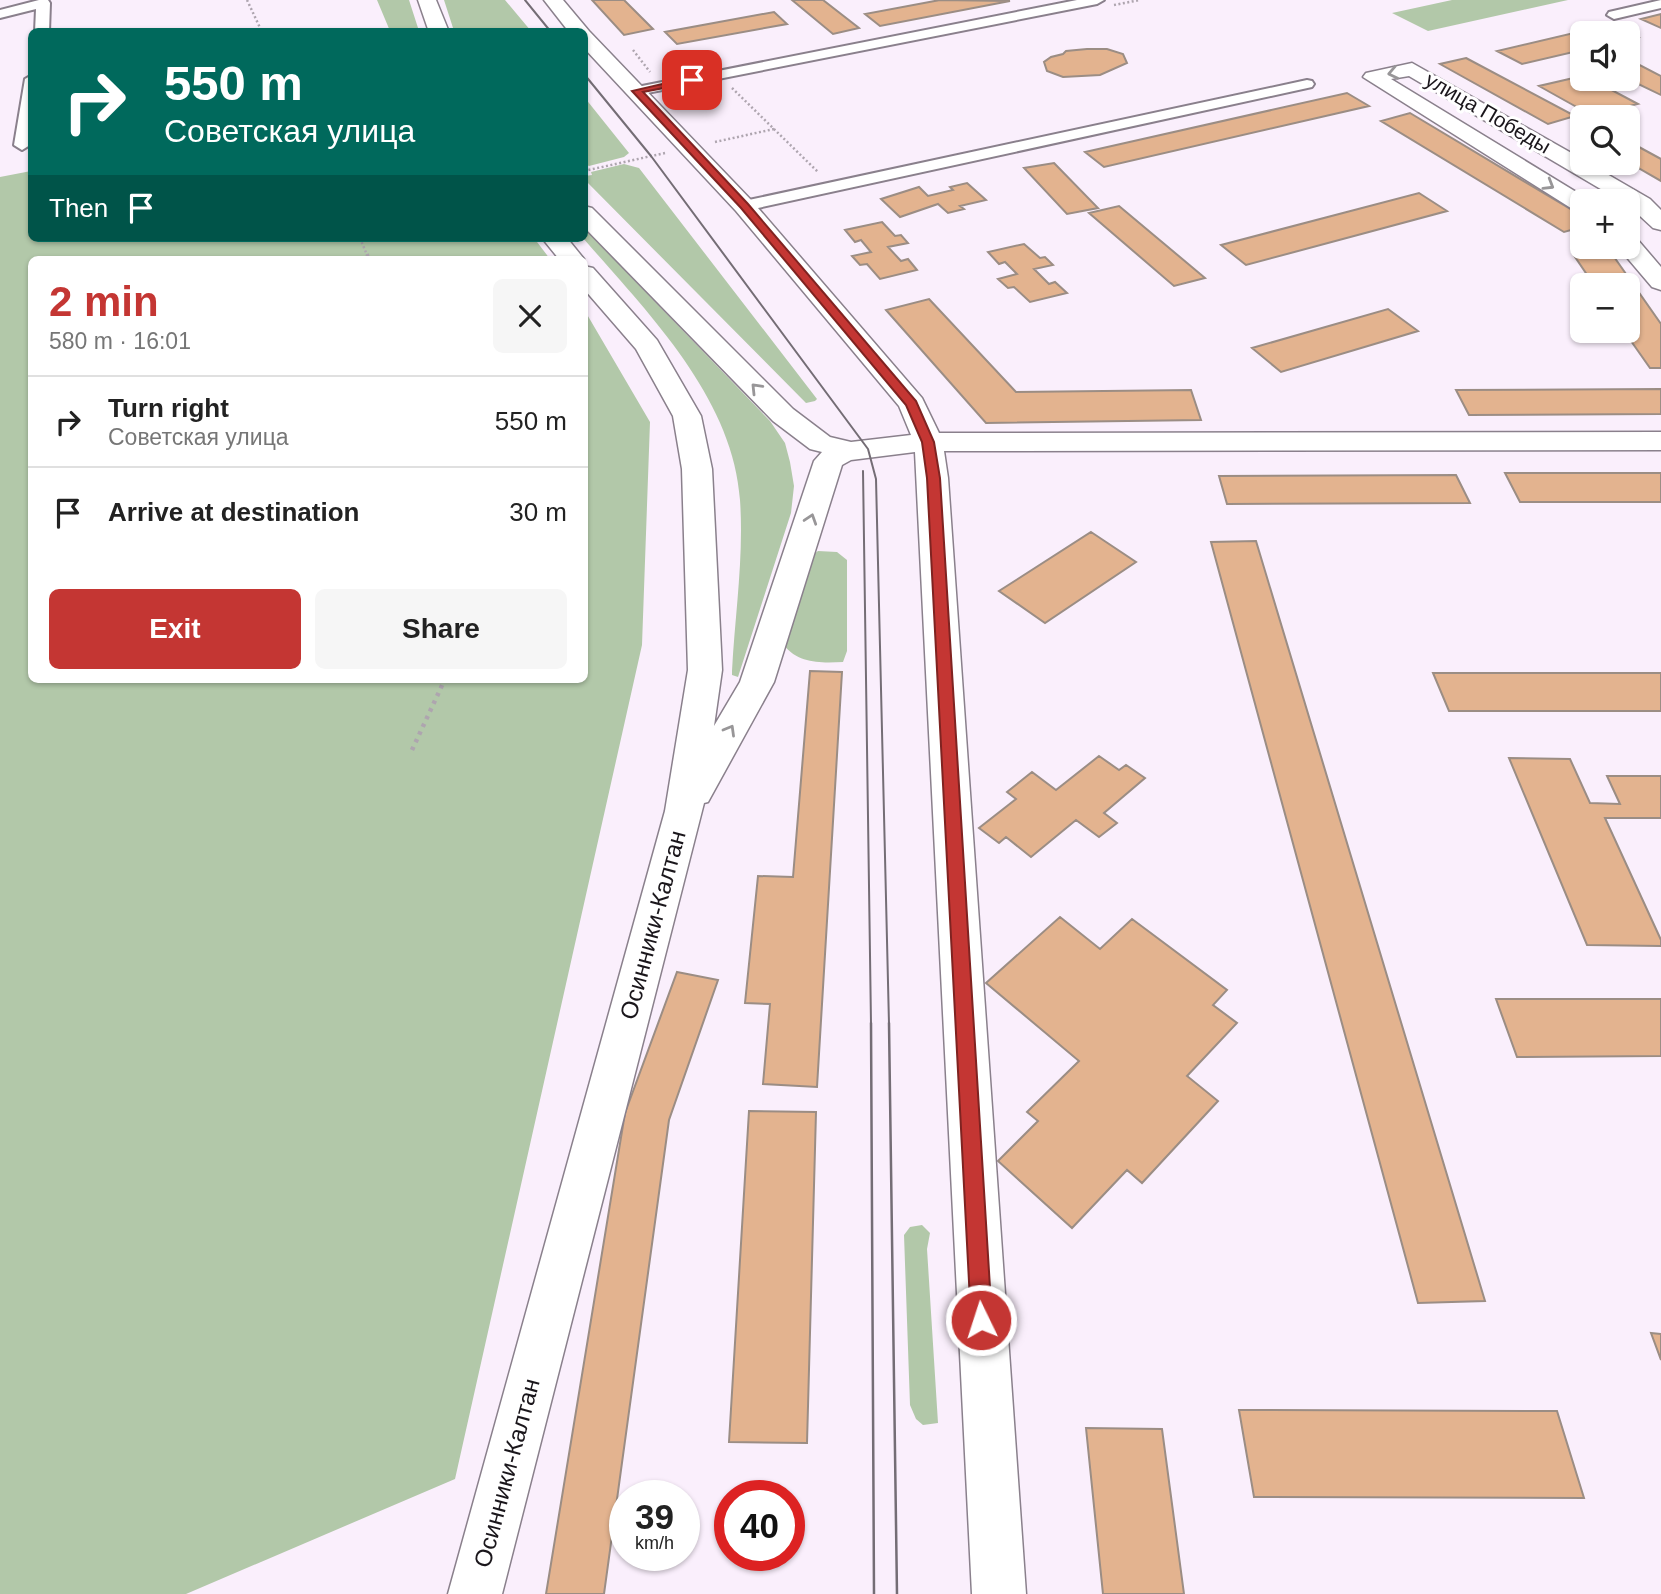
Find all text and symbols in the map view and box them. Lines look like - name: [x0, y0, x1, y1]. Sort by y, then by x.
- map controls: [1570, 21, 1640, 343]
- button: sound: [1570, 21, 1640, 91]
- pin: [662, 50, 722, 110]
- icon: right: [49, 56, 140, 147]
- text: 550 m: [164, 56, 303, 110]
- icon: arrive: [673, 61, 711, 99]
- one-way arrow: [1387, 65, 1399, 80]
- street label: улица Победы: [1422, 67, 1555, 158]
- button: search: [1570, 105, 1640, 175]
- text: Советская улица: [164, 113, 415, 149]
- one-way arrow: [1542, 177, 1555, 190]
- icon: arrive: [122, 189, 160, 227]
- button: +: [1570, 189, 1640, 259]
- text: Then: [49, 193, 108, 223]
- button: −: [1570, 273, 1640, 343]
- text: 2 min: [49, 278, 159, 325]
- button: close: [493, 279, 567, 353]
- text: 580 m · 16:01: [49, 328, 191, 354]
- one-way arrow: [752, 383, 765, 396]
- text: Turn right: [108, 393, 229, 423]
- icon: right: [49, 403, 87, 441]
- text: 550 m: [495, 406, 567, 436]
- text: Советская улица: [108, 424, 289, 450]
- icon: arrive: [49, 494, 87, 532]
- text: Arrive at destination: [108, 497, 359, 527]
- text: 30 m: [509, 497, 567, 527]
- one-way arrow: [803, 513, 817, 525]
- button: Exit: [49, 589, 301, 669]
- button: Share: [315, 589, 567, 669]
- one-way arrow: [721, 725, 734, 738]
- street label: Осинники-Калтан: [614, 827, 691, 1022]
- position arrow: [944, 1283, 1018, 1357]
- street label: Осинники-Калтан: [468, 1375, 545, 1570]
- speed limit sign: 40: [714, 1480, 805, 1571]
- text: 39: [635, 1497, 674, 1536]
- text: km/h: [635, 1533, 674, 1553]

